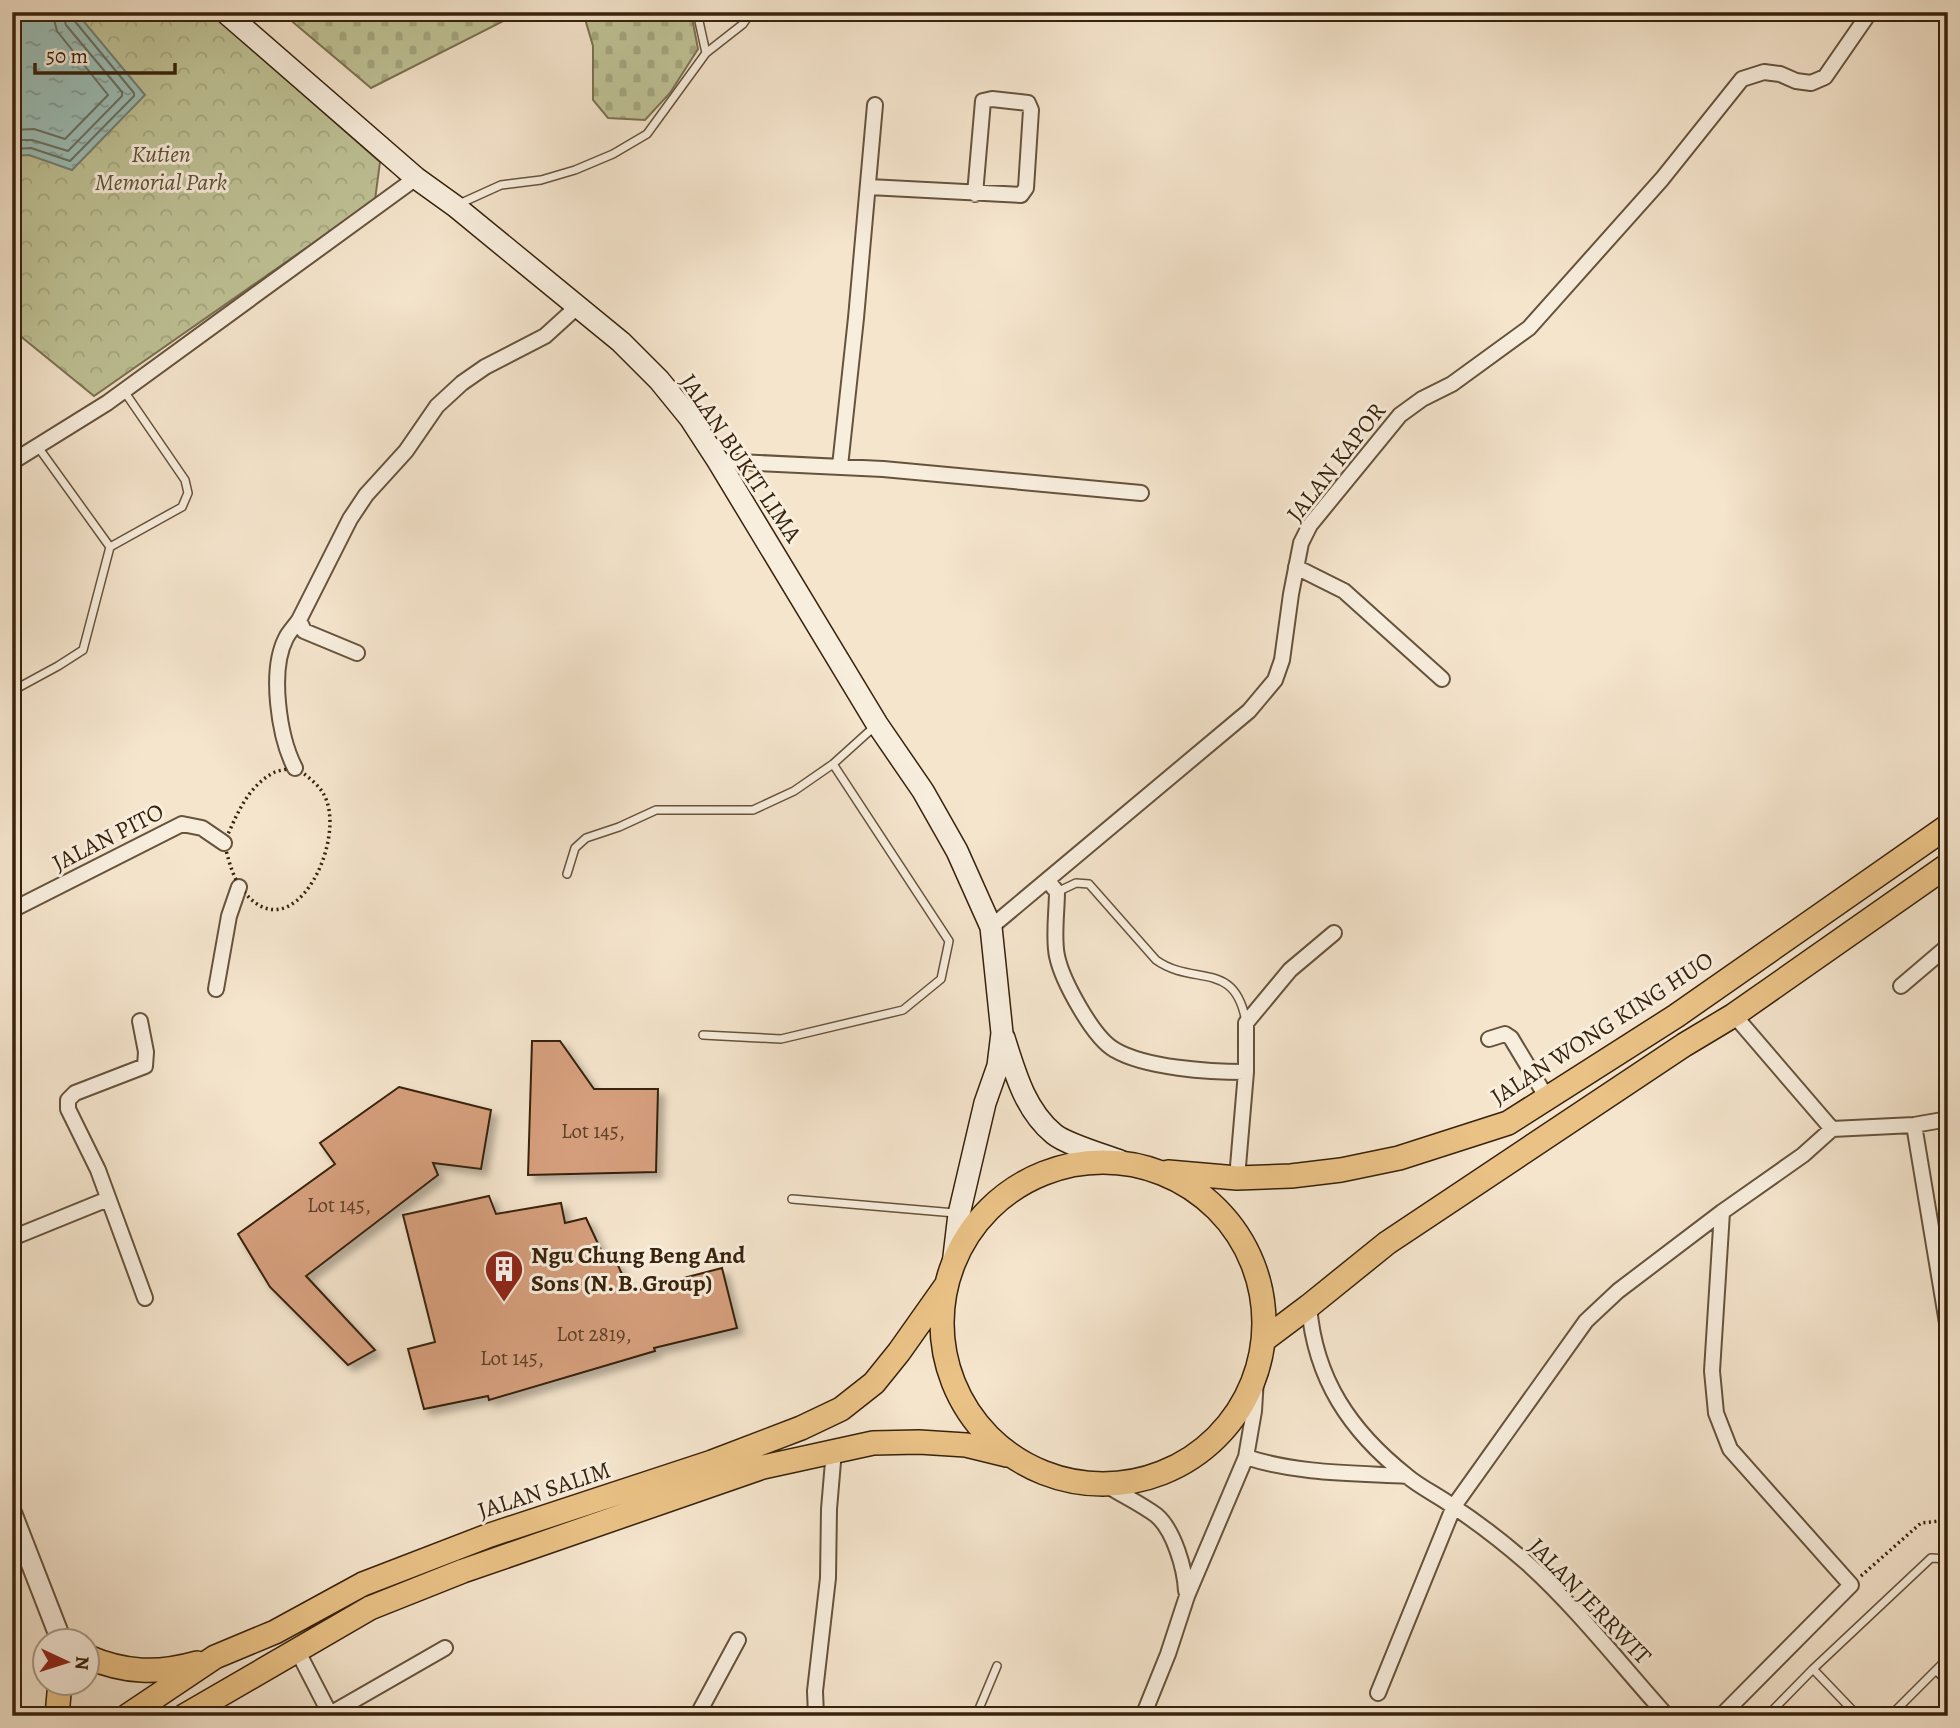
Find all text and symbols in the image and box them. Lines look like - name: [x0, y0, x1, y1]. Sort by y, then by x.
- scale bar: [35, 32, 175, 76]
- text: 50 m: [46, 42, 88, 70]
- park label: Kutien Memorial Park: [95, 138, 228, 198]
- street label: JALAN BUKIT LIMA: [673, 367, 810, 549]
- street label: JALAN KAPOR: [1279, 395, 1393, 528]
- street label: JALAN PITO: [47, 795, 169, 879]
- street label: JALAN WONG KING HUO: [1484, 944, 1720, 1112]
- house number: Lot 145,: [561, 1117, 625, 1145]
- house number: Lot 145,: [307, 1191, 371, 1219]
- place label: Ngu Chung Beng And Sons (N. B. Group): [531, 1239, 746, 1299]
- building icon: Ngu Chung Beng And Sons (N. B. Group): [483, 1248, 525, 1303]
- house number: Lot 2819,: [556, 1320, 632, 1348]
- house number: Lot 145,: [480, 1344, 544, 1372]
- street label: JALAN SALIM: [474, 1453, 614, 1527]
- street label: JALAN JERRWIT: [1521, 1531, 1659, 1671]
- north arrow: [32, 1626, 102, 1696]
- text: N: [68, 1655, 95, 1671]

